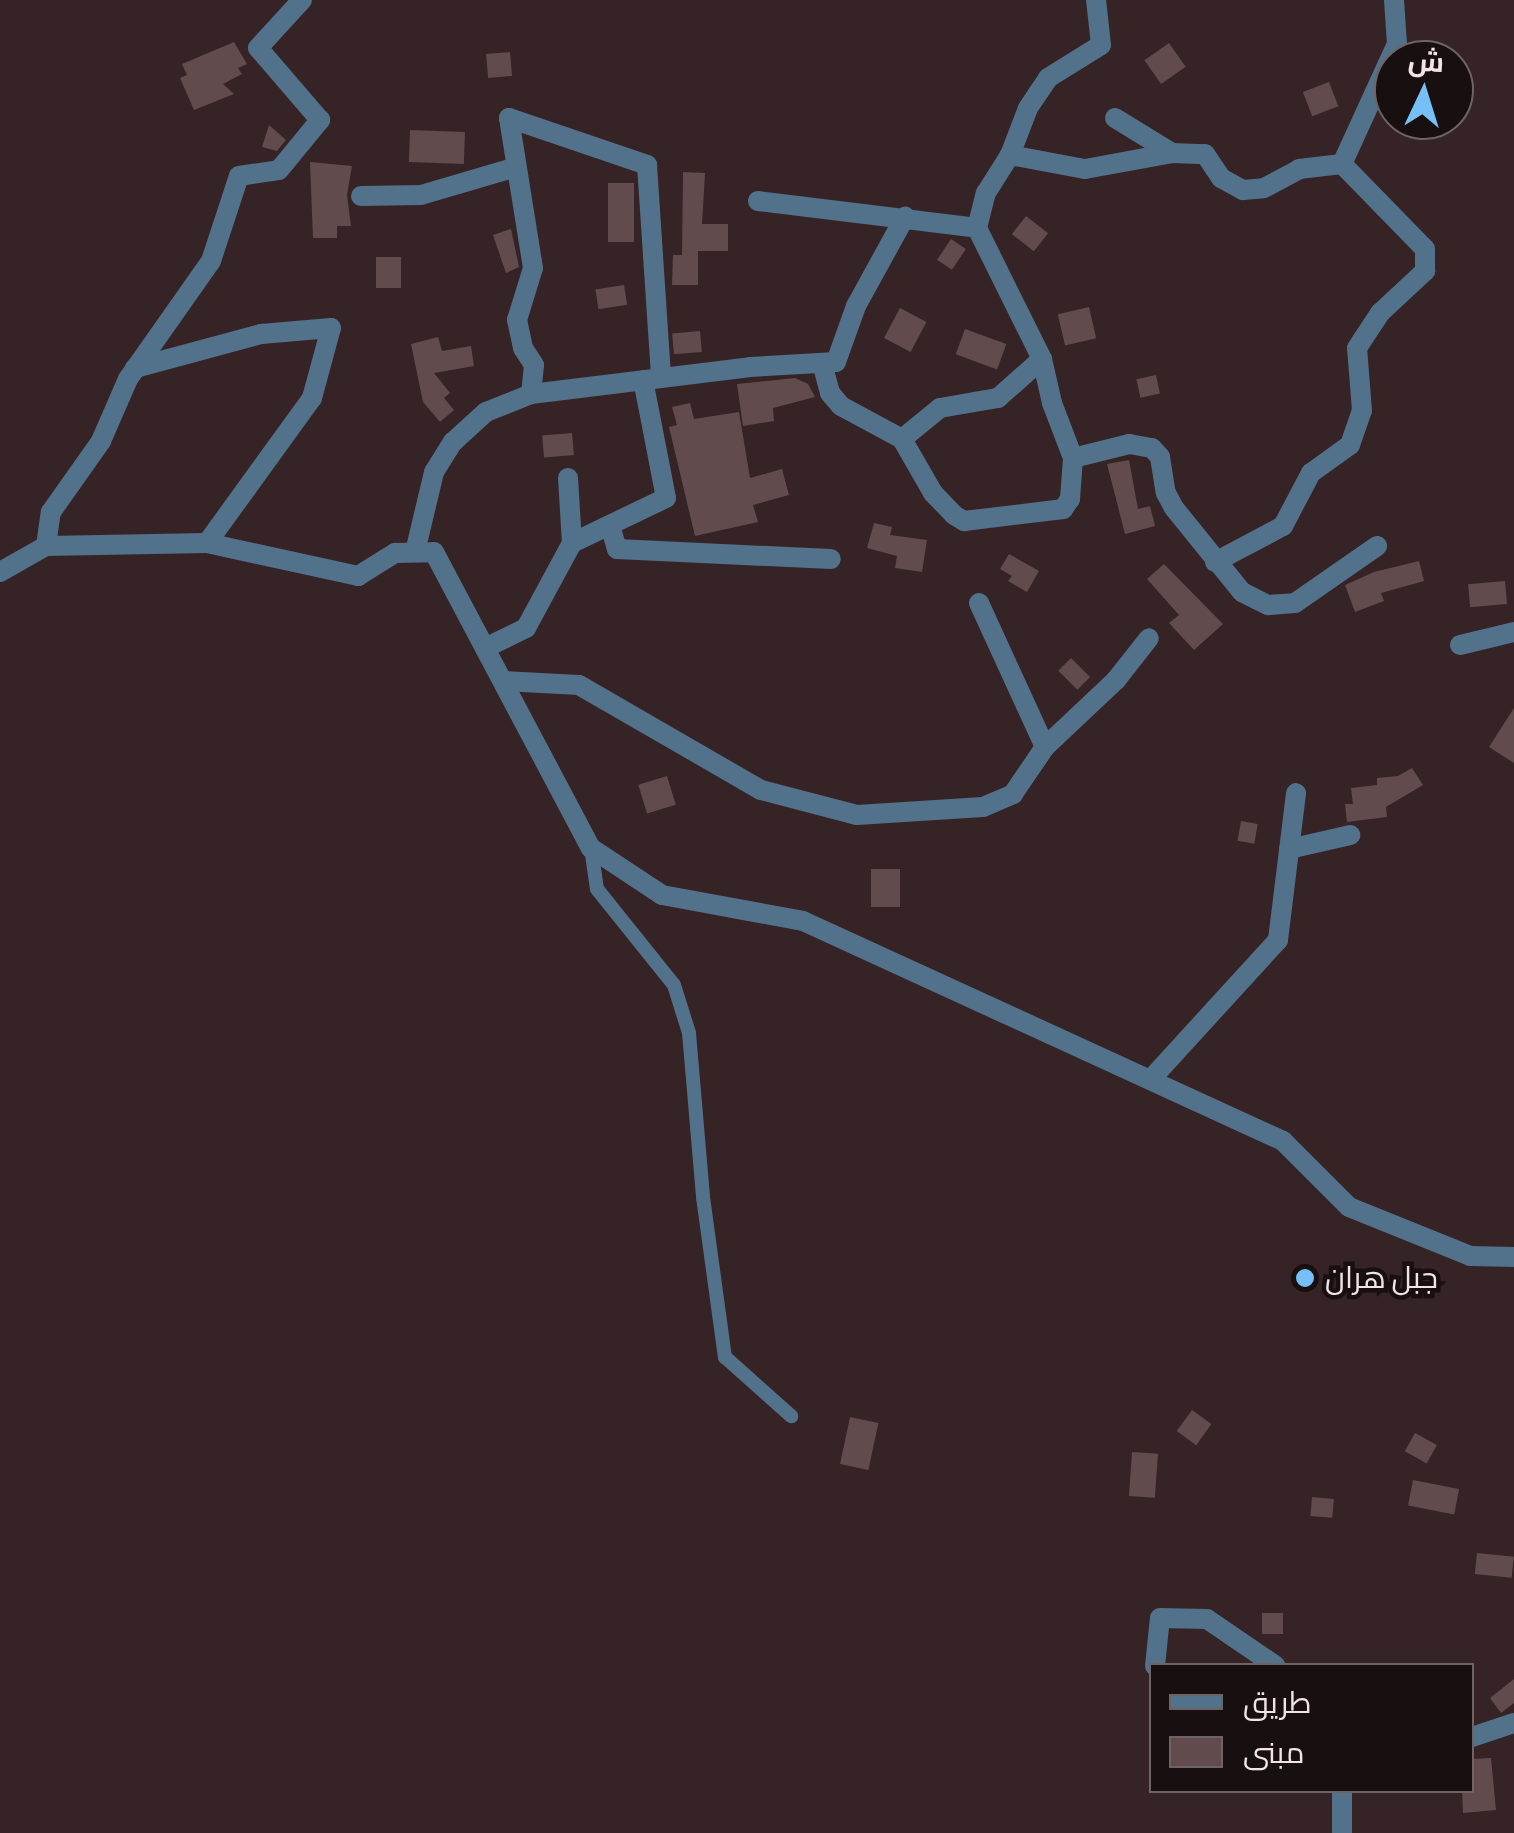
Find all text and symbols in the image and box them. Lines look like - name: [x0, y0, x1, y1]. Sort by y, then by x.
- north arrow: [1374, 40, 1474, 140]
- text: ش: [1407, 45, 1445, 78]
- place label: جبل هران: [1325, 1260, 1438, 1296]
- marker: جبل هران: [1294, 1267, 1316, 1289]
- legend: [1149, 1663, 1474, 1793]
- text: طريق: [1243, 1686, 1312, 1719]
- text: مبنى: [1243, 1736, 1304, 1769]

